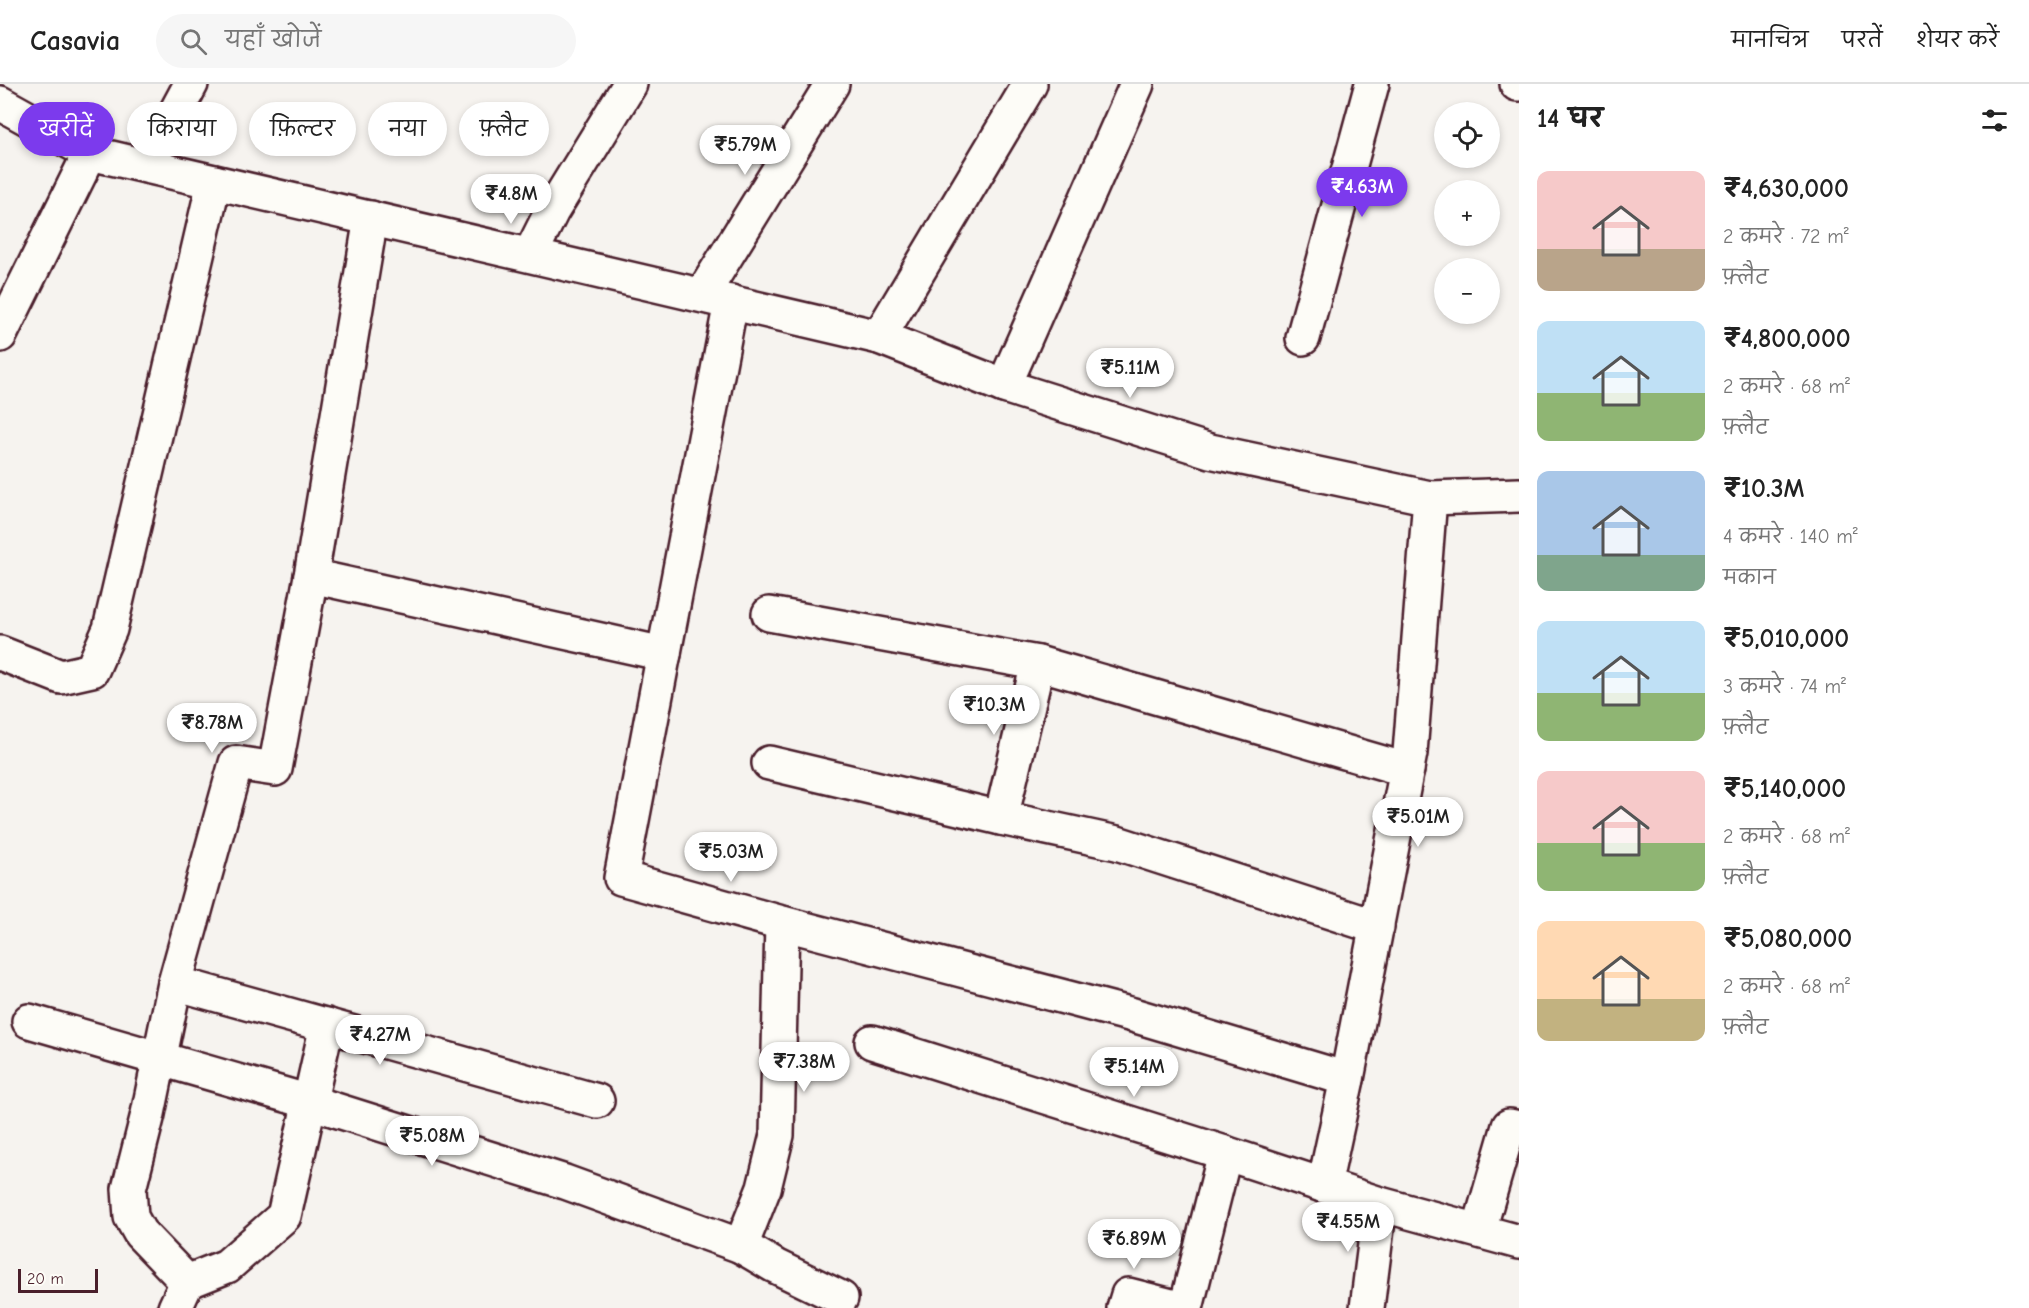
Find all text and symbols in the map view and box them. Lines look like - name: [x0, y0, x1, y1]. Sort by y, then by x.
- search box: [156, 14, 576, 68]
- text: Casavia: [30, 25, 120, 57]
- icon: search: [177, 25, 210, 58]
- text: यहाँ खोजें: [225, 27, 321, 53]
- text: मानचित्र: [1731, 28, 1808, 52]
- text: परतें: [1841, 28, 1883, 52]
- text: शेयर करें: [1916, 28, 1999, 52]
- chip: खरीदें: [18, 102, 115, 156]
- chip: किराया: [127, 102, 237, 156]
- chip: फ़िल्टर: [249, 102, 356, 156]
- chip: नया: [368, 102, 447, 156]
- chip: फ़्लैट: [459, 102, 549, 156]
- map controls: [1434, 102, 1500, 324]
- button: locate: [1434, 102, 1500, 168]
- text: 14 घर: [1537, 104, 1603, 134]
- icon: filters: [1978, 104, 2011, 137]
- pin: ₹5.79M: [696, 125, 794, 176]
- text: ₹5.79M: [713, 133, 777, 156]
- pin: ₹4.63M: [1313, 167, 1411, 218]
- pin: ₹4.8M: [469, 174, 553, 225]
- text: ₹4,630,000: [1723, 174, 1849, 204]
- text: ₹4.63M: [1330, 175, 1394, 198]
- button: +: [1434, 180, 1500, 246]
- text: ₹4.8M: [484, 182, 538, 205]
- icon: home: [1585, 195, 1657, 267]
- text: 2 कमरे · 72 m²: [1723, 225, 1849, 248]
- button: −: [1434, 258, 1500, 324]
- text: फ़्लैट: [1723, 266, 1769, 289]
- text: ₹4,800,000: [1723, 324, 1851, 354]
- icon: home: [1585, 345, 1657, 417]
- pin: ₹5.11M: [1081, 348, 1179, 399]
- text: ₹5.11M: [1100, 356, 1160, 379]
- text: 2 कमरे · 68 m²: [1723, 375, 1850, 398]
- text: फ़्लैट: [1723, 416, 1769, 439]
- text: ₹10.3M: [1723, 474, 1804, 504]
- icon: home: [1585, 495, 1657, 567]
- text: 4 कमरे · 140 m²: [1723, 525, 1858, 548]
- text: मकान: [1723, 566, 1776, 589]
- text: ₹5,010,000: [1723, 624, 1849, 654]
- icon: home: [1585, 645, 1657, 717]
- text: 3 कमरे · 74 m²: [1723, 675, 1846, 698]
- pin: ₹10.3M: [945, 685, 1043, 736]
- text: ₹10.3M: [963, 693, 1025, 716]
- pin: ₹8.78M: [163, 703, 261, 754]
- text: ₹8.78M: [181, 711, 243, 734]
- text: फ़्लैट: [1723, 716, 1769, 739]
- text: ₹5,140,000: [1723, 774, 1846, 804]
- icon: home: [1585, 795, 1657, 867]
- pin: ₹5.01M: [1369, 797, 1467, 848]
- text: ₹5.01M: [1386, 805, 1450, 828]
- text: 2 कमरे · 68 m²: [1723, 825, 1850, 848]
- pin: ₹5.03M: [682, 832, 780, 883]
- text: ₹5.03M: [698, 840, 764, 863]
- text: फ़्लैट: [1723, 866, 1769, 889]
- text: ₹5,080,000: [1723, 924, 1852, 954]
- icon: home: [1585, 945, 1657, 1017]
- text: 2 कमरे · 68 m²: [1723, 975, 1850, 998]
- pin: ₹4.27M: [331, 1015, 429, 1066]
- text: फ़्लैट: [1723, 1016, 1769, 1039]
- text: ₹4.27M: [349, 1023, 411, 1046]
- pin: ₹7.38M: [755, 1042, 853, 1093]
- pin: ₹5.14M: [1085, 1047, 1183, 1098]
- text: ₹7.38M: [773, 1050, 835, 1073]
- text: ₹5.14M: [1103, 1055, 1165, 1078]
- pin: ₹5.08M: [383, 1116, 481, 1167]
- text: ₹5.08M: [399, 1124, 465, 1147]
- pin: ₹4.55M: [1299, 1202, 1397, 1253]
- text: ₹4.55M: [1316, 1210, 1380, 1233]
- pin: ₹6.89M: [1085, 1219, 1183, 1270]
- text: ₹6.89M: [1102, 1227, 1166, 1250]
- scale bar: [18, 1266, 98, 1294]
- text: 20 m: [27, 1270, 64, 1288]

